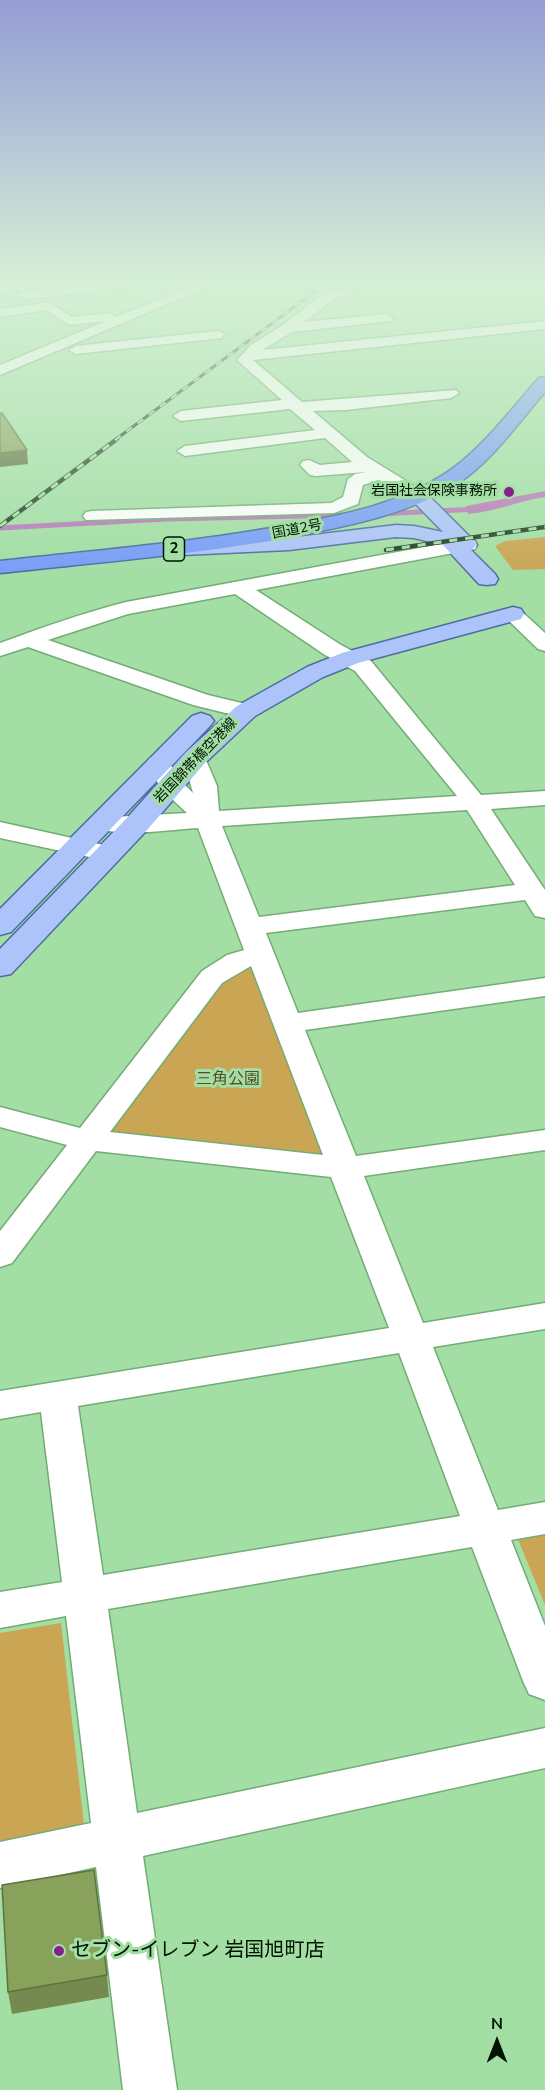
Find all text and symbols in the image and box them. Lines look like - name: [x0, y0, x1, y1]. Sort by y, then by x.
- place label: 岩国社会保険事務所: [371, 484, 497, 500]
- marker: 岩国社会保険事務所: [502, 485, 516, 499]
- street label: 国道2号: [271, 517, 323, 543]
- road number: 2: [164, 537, 184, 561]
- street label: 岩国錦帯橋空港線: [151, 715, 241, 807]
- park label: 三角公園: [196, 1070, 260, 1090]
- place label: セブン-イレブン 岩国旭町店: [71, 1939, 325, 1963]
- marker: セブン-イレブン 岩国旭町店: [52, 1944, 66, 1958]
- north arrow: [467, 2012, 527, 2072]
- text: N: [491, 2013, 503, 2035]

